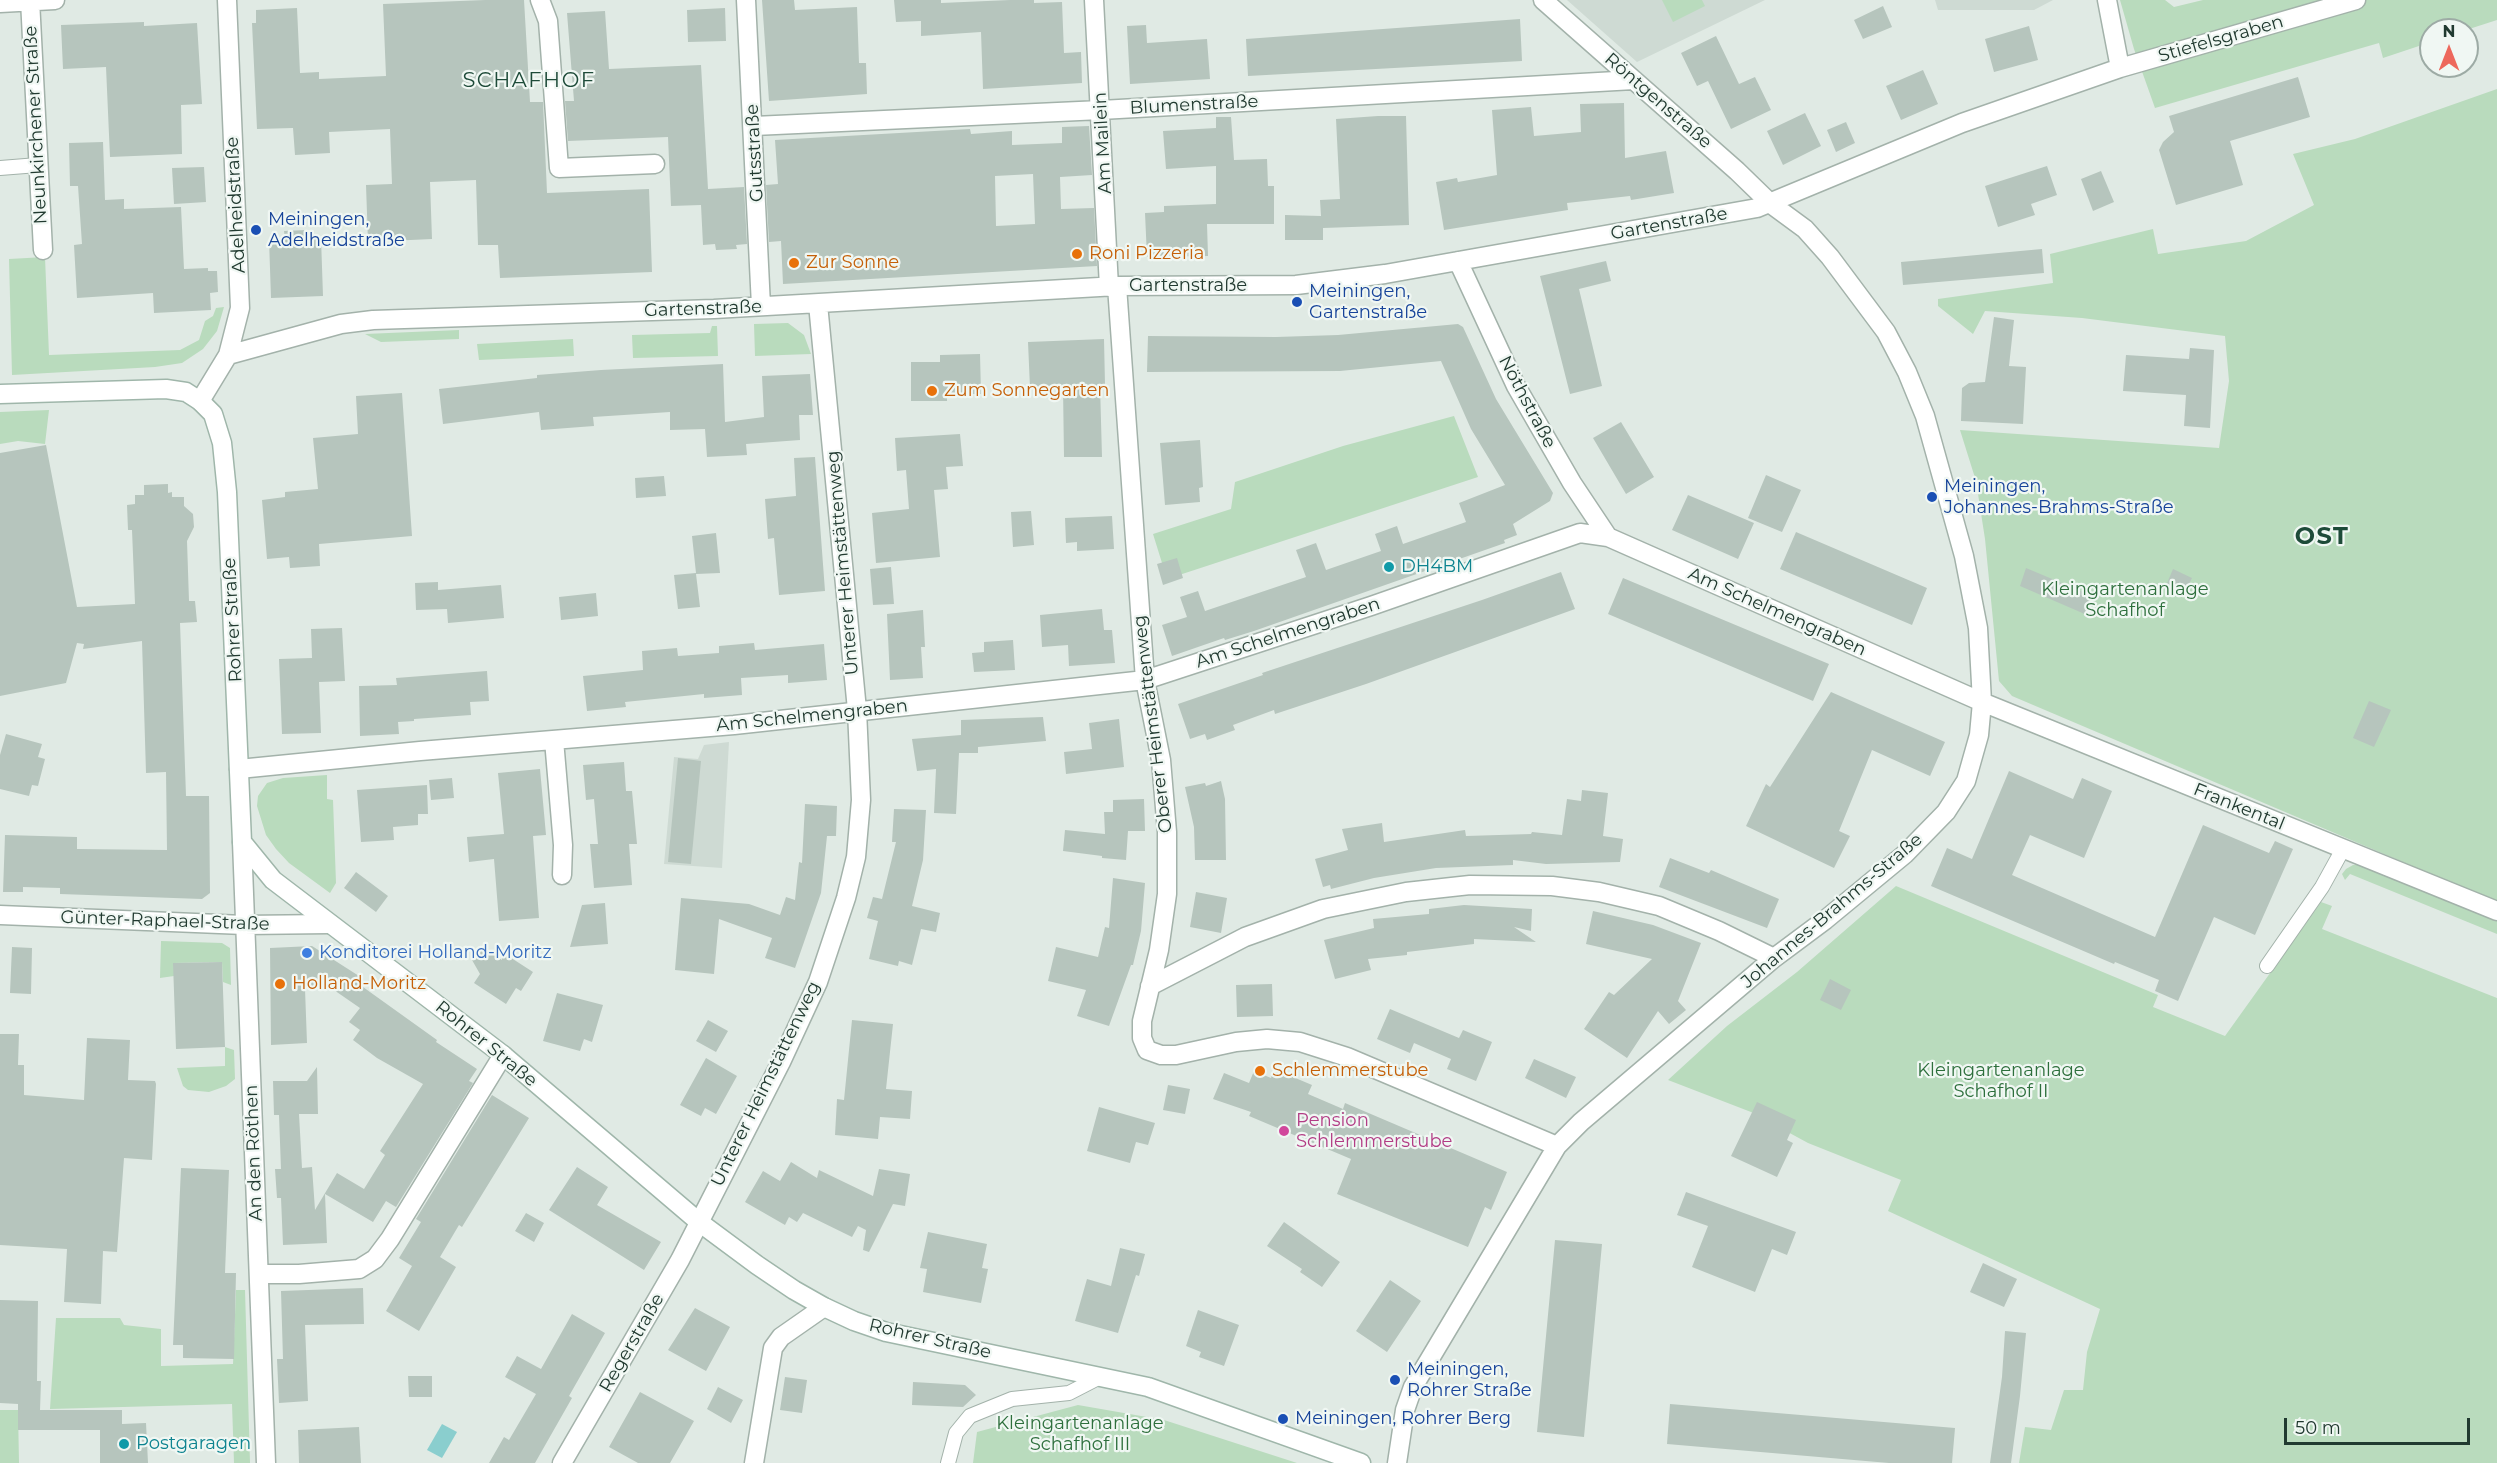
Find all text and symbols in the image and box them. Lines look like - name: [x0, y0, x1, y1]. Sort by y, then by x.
- street label: Stiefelsgraben: [2156, 11, 2286, 67]
- north arrow: [2419, 18, 2479, 78]
- text: N: [2443, 22, 2455, 41]
- street label: Neunkirchener Straße: [20, 25, 52, 225]
- street label: Röntgenstraße: [1600, 49, 1716, 153]
- district label: SCHAFHOF: [462, 68, 596, 94]
- street label: Am Mailein: [1090, 91, 1116, 195]
- street label: Blumenstraße: [1129, 91, 1259, 119]
- street label: Gutsstraße: [742, 103, 768, 203]
- street label: Adelheidstraße: [222, 136, 250, 274]
- street label: Gartenstraße: [1609, 203, 1729, 245]
- place label: Meiningen, Adelheidstraße: [268, 209, 405, 252]
- marker: Meiningen, Adelheidstraße: [249, 223, 263, 237]
- place label: Roni Pizzeria: [1089, 243, 1204, 265]
- marker: Roni Pizzeria: [1070, 247, 1084, 261]
- place label: Zur Sonne: [806, 252, 899, 274]
- marker: Zur Sonne: [787, 256, 801, 270]
- street label: Gartenstraße: [1129, 275, 1247, 297]
- place label: Meiningen, Gartenstraße: [1309, 281, 1427, 324]
- marker: Meiningen, Gartenstraße: [1290, 295, 1304, 309]
- street label: Gartenstraße: [644, 296, 762, 322]
- street label: Nöthstraße: [1494, 352, 1560, 452]
- place label: Zum Sonnegarten: [944, 380, 1109, 402]
- marker: Zum Sonnegarten: [925, 384, 939, 398]
- street label: Unterer Heimstättenweg: [822, 450, 864, 676]
- place label: Meiningen, Johannes-Brahms-Straße: [1944, 476, 2174, 518]
- marker: Meiningen, Johannes-Brahms-Straße: [1925, 490, 1939, 504]
- district label: OST: [2295, 523, 2349, 551]
- place label: DH4BM: [1401, 556, 1473, 578]
- street label: Rohrer Straße: [219, 557, 247, 683]
- marker: DH4BM: [1382, 560, 1396, 574]
- street label: Am Schelmengraben: [1685, 563, 1869, 661]
- park label: Kleingartenanlage Schafhof: [2041, 579, 2209, 622]
- street label: Am Schelmengraben: [1193, 593, 1383, 673]
- street label: Oberer Heimstättenweg: [1129, 614, 1177, 834]
- street label: Am Schelmengraben: [715, 695, 909, 737]
- street label: Frankental: [2190, 779, 2288, 835]
- street label: Johannes-Brahms-Straße: [1737, 829, 1927, 993]
- street label: Günter-Raphael-Straße: [60, 907, 270, 935]
- place label: Konditorei Holland-Moritz: [319, 942, 552, 964]
- marker: Konditorei Holland-Moritz: [300, 946, 314, 960]
- place label: Holland-Moritz: [292, 973, 426, 995]
- marker: Holland-Moritz: [273, 977, 287, 991]
- street label: Unterer Heimstättenweg: [707, 978, 825, 1190]
- street label: Rohrer Straße: [431, 996, 541, 1092]
- place label: Schlemmerstube: [1272, 1060, 1428, 1082]
- park label: Kleingartenanlage Schafhof II: [1917, 1060, 2085, 1102]
- marker: Schlemmerstube: [1253, 1064, 1267, 1078]
- street label: An den Röthen: [241, 1084, 267, 1222]
- place label: Pension Schlemmerstube: [1296, 1110, 1452, 1152]
- marker: Pension Schlemmerstube: [1277, 1124, 1291, 1138]
- street label: Regerstraße: [595, 1290, 669, 1396]
- street label: Rohrer Straße: [867, 1314, 993, 1364]
- place label: Meiningen, Rohrer Straße: [1407, 1359, 1532, 1402]
- marker: Meiningen, Rohrer Straße: [1388, 1373, 1402, 1387]
- scale bar: [2287, 1406, 2473, 1444]
- place label: Meiningen, Rohrer Berg: [1295, 1408, 1511, 1430]
- marker: Meiningen, Rohrer Berg: [1276, 1412, 1290, 1426]
- park label: Kleingartenanlage Schafhof III: [996, 1413, 1164, 1456]
- text: 50 m: [2295, 1417, 2341, 1439]
- place label: Postgaragen: [136, 1433, 251, 1455]
- marker: Postgaragen: [117, 1437, 131, 1451]

